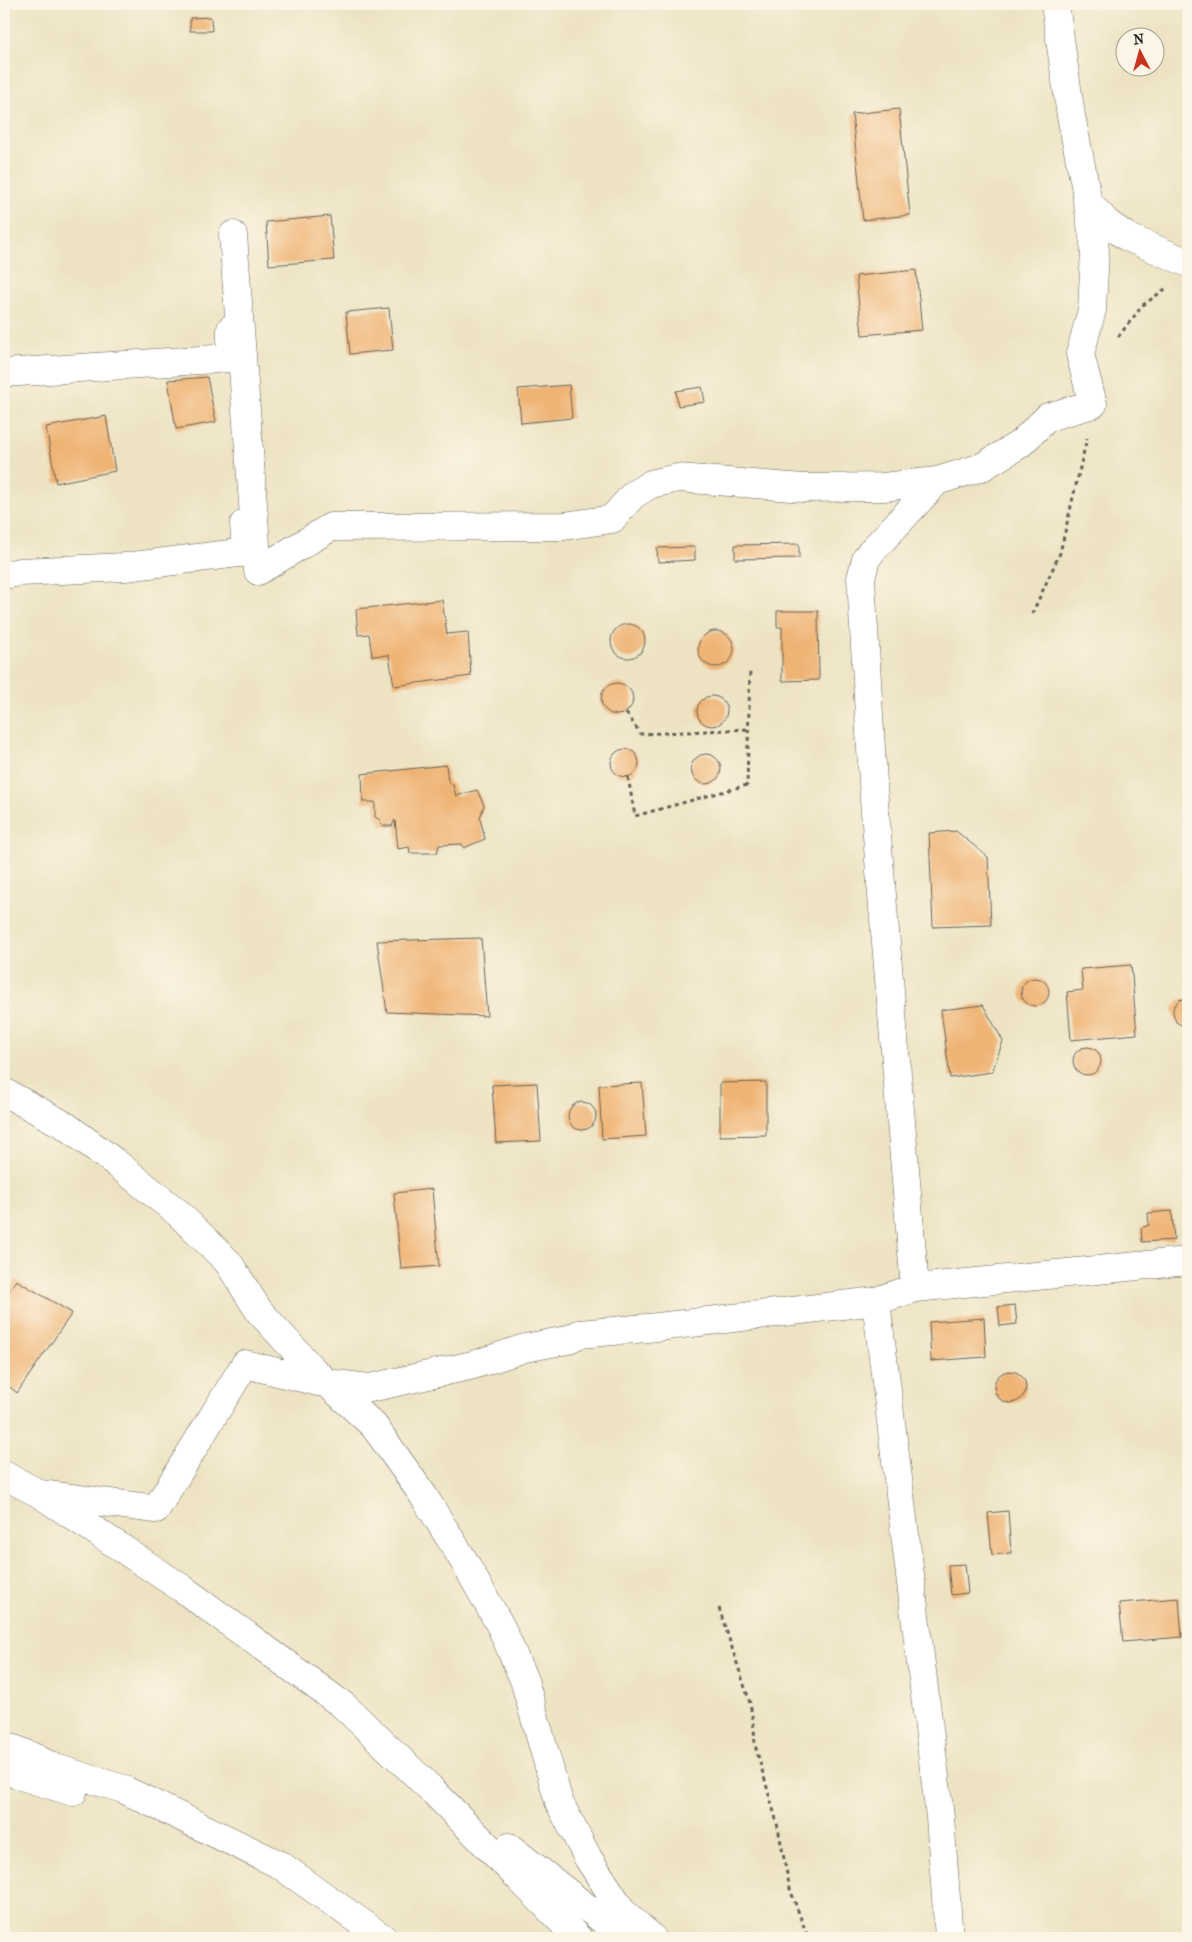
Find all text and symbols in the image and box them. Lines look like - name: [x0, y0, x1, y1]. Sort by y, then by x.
- north arrow: [1114, 28, 1164, 78]
- text: N: [1133, 31, 1145, 49]

